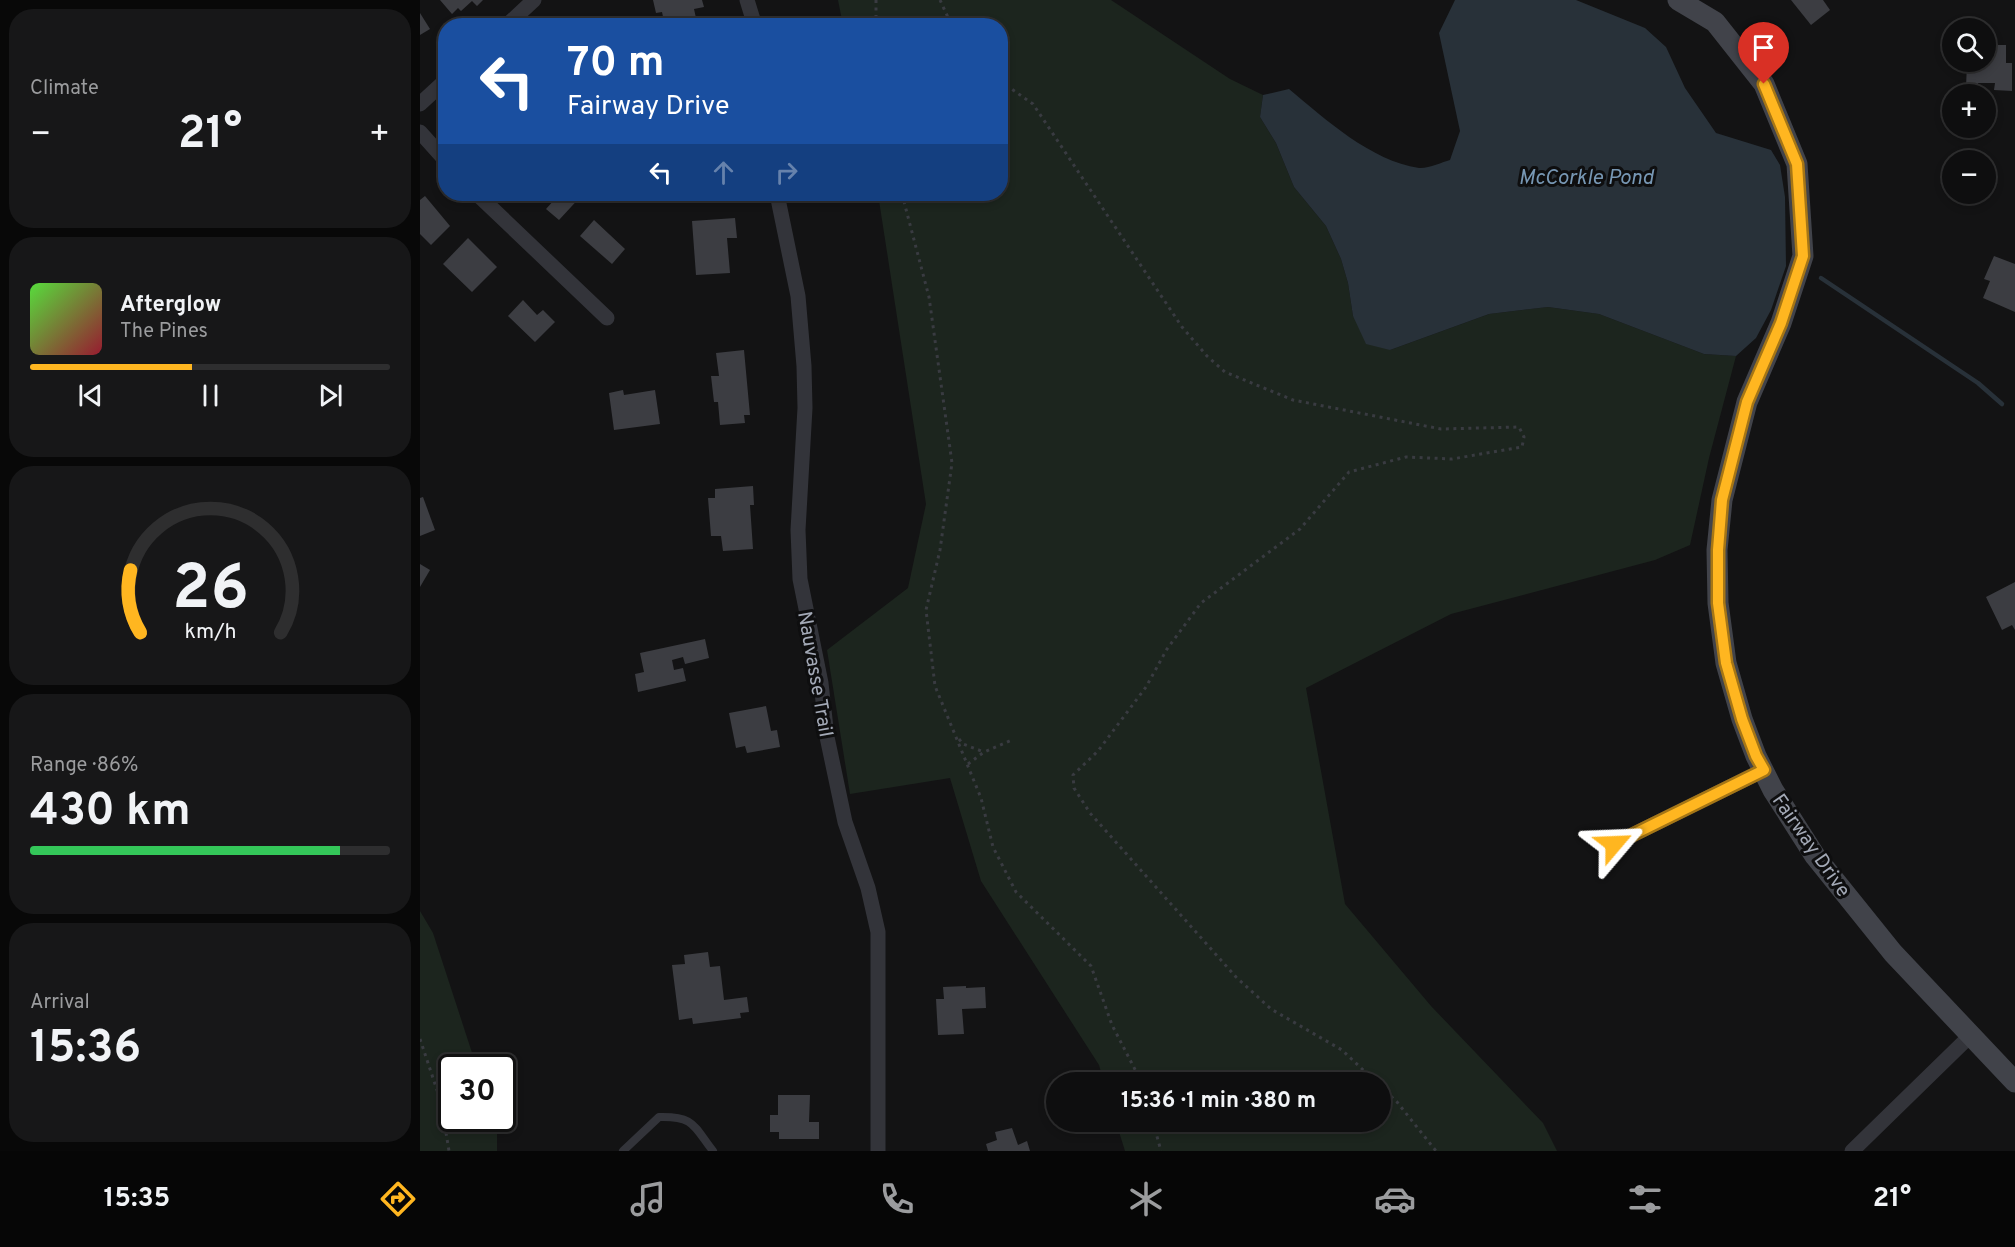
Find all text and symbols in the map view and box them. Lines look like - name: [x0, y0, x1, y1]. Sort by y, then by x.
- map controls: [1942, 18, 1996, 204]
- button: search: [1942, 18, 1996, 72]
- pin: [1738, 22, 1789, 84]
- icon: arrive: [1747, 31, 1780, 64]
- text: 70 m: [567, 38, 665, 91]
- icon: left: [468, 42, 546, 120]
- text: Climate: [30, 76, 99, 102]
- button: +: [1942, 84, 1996, 138]
- text: Fairway Drive: [567, 90, 729, 124]
- text: 21°: [178, 107, 242, 164]
- text: −: [30, 115, 51, 157]
- text: +: [369, 115, 390, 157]
- button: −: [1942, 150, 1996, 204]
- icon: left: [644, 156, 677, 189]
- icon: ahead: [707, 156, 740, 189]
- icon: right: [770, 156, 803, 189]
- water label: McCorkle Pond: [1519, 165, 1655, 192]
- text: Afterglow: [120, 292, 221, 319]
- text: The Pines: [120, 319, 208, 345]
- icon: previous: [74, 379, 107, 412]
- icon: pause: [194, 379, 227, 412]
- icon: next: [314, 379, 347, 412]
- text: 26: [172, 552, 248, 631]
- street label: Nauvasse Trail: [790, 609, 838, 739]
- text: km/h: [184, 619, 236, 646]
- text: Range · 86%: [30, 753, 138, 779]
- text: 430 km: [30, 784, 191, 841]
- street label: Fairway Drive: [1765, 789, 1856, 903]
- position arrow: [1582, 812, 1646, 876]
- text: Arrival: [30, 990, 90, 1016]
- text: 15:36: [30, 1021, 141, 1078]
- speed limit sign: 30: [438, 1054, 516, 1132]
- text: 15:36 · 1 min · 380 m: [1121, 1088, 1316, 1115]
- icon: directions: [377, 1178, 419, 1220]
- icon: music: [627, 1178, 669, 1220]
- icon: phone: [876, 1178, 918, 1220]
- icon: climate: [1125, 1178, 1167, 1220]
- icon: car: [1374, 1178, 1416, 1220]
- icon: filters: [1624, 1178, 1666, 1220]
- text: 15:35: [104, 1182, 170, 1216]
- text: 21°: [1873, 1182, 1911, 1216]

